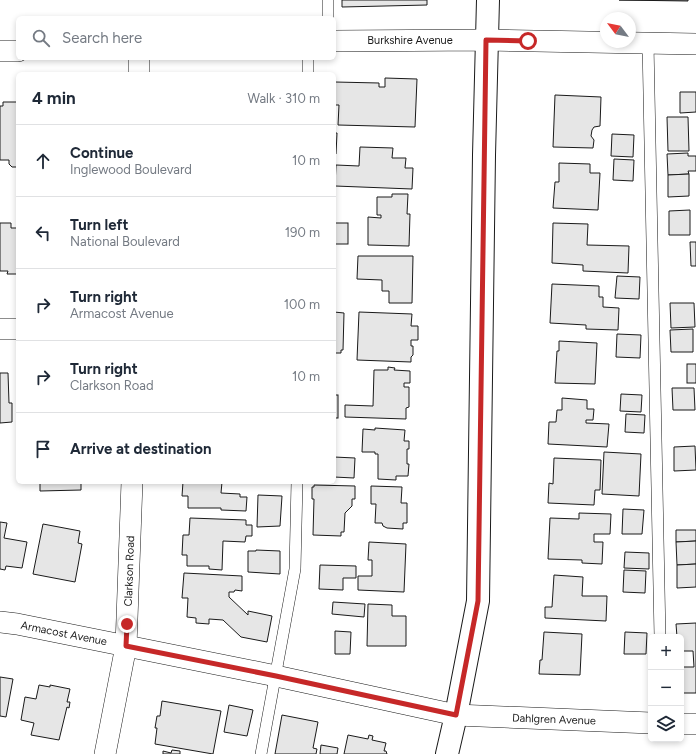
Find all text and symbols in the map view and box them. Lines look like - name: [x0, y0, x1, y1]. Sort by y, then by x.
- north arrow: [600, 12, 636, 48]
- search box: [16, 16, 336, 60]
- icon: search: [30, 27, 52, 49]
- text: Search here: [62, 29, 142, 47]
- route start: [519, 32, 537, 50]
- street label: Burkshire Avenue: [367, 34, 453, 47]
- text: 4 min: [32, 88, 76, 108]
- text: Walk · 310 m: [247, 91, 320, 106]
- text: Continue: [70, 144, 133, 162]
- icon: ahead: [32, 150, 54, 172]
- text: 10 m: [292, 153, 320, 168]
- text: Inglewood Boulevard: [70, 162, 192, 177]
- text: Turn left: [70, 216, 128, 234]
- icon: left: [32, 222, 54, 244]
- text: 190 m: [285, 225, 320, 240]
- text: National Boulevard: [70, 234, 180, 249]
- text: Turn right: [70, 288, 138, 306]
- icon: right: [32, 294, 54, 316]
- text: 100 m: [284, 297, 320, 312]
- text: Armacost Avenue: [70, 306, 174, 321]
- text: Turn right: [70, 360, 138, 378]
- icon: right: [32, 366, 54, 388]
- text: 10 m: [292, 369, 320, 384]
- text: Clarkson Road: [70, 378, 154, 393]
- icon: arrive: [32, 438, 54, 460]
- text: Arrive at destination: [70, 440, 211, 458]
- street label: Clarkson Road: [122, 535, 137, 607]
- route end: [118, 615, 136, 633]
- street label: Armacost Avenue: [20, 619, 108, 648]
- map controls: [648, 634, 684, 742]
- button: +: [648, 634, 684, 670]
- button: −: [648, 670, 684, 706]
- button: layers: [648, 706, 684, 742]
- street label: Dahlgren Avenue: [512, 712, 596, 727]

